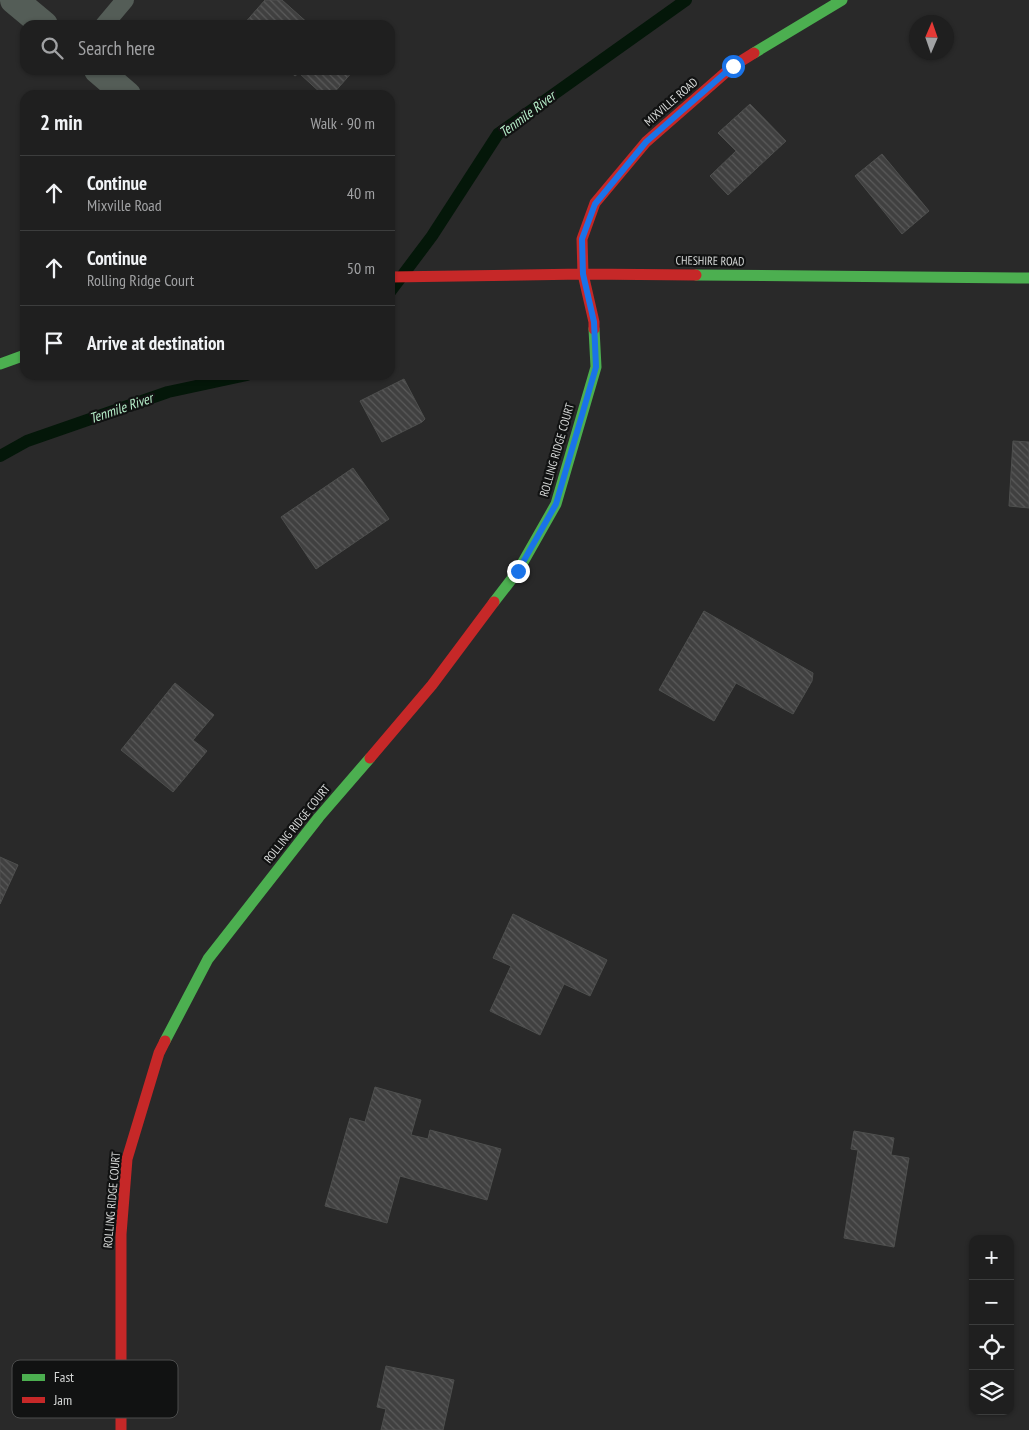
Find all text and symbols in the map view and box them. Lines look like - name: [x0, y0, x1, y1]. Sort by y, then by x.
- north arrow: [909, 15, 954, 60]
- search box: [20, 20, 395, 75]
- icon: search: [38, 34, 66, 62]
- text: Search here: [78, 36, 155, 60]
- route start: [722, 55, 745, 78]
- street label: MIXVILLE ROAD: [641, 74, 701, 129]
- water label: Tenmile River: [495, 86, 560, 141]
- text: 2 min: [40, 109, 82, 136]
- text: Walk · 90 m: [310, 113, 375, 133]
- text: Continue: [87, 171, 147, 195]
- icon: ahead: [40, 179, 68, 207]
- text: 40 m: [347, 183, 375, 203]
- text: Mixville Road: [87, 195, 162, 215]
- text: Continue: [87, 246, 147, 270]
- street label: CHESHIRE ROAD: [676, 252, 744, 269]
- icon: ahead: [40, 254, 68, 282]
- text: 50 m: [347, 258, 375, 278]
- text: Rolling Ridge Court: [87, 270, 194, 290]
- icon: arrive: [40, 329, 68, 357]
- text: Arrive at destination: [87, 331, 225, 355]
- water label: Tenmile River: [87, 388, 157, 427]
- street label: ROLLING RIDGE COURT: [536, 401, 577, 498]
- route end: [507, 560, 530, 583]
- street label: ROLLING RIDGE COURT: [260, 781, 333, 866]
- street label: ROLLING RIDGE COURT: [100, 1150, 123, 1249]
- map controls: [969, 1235, 1014, 1415]
- button: +: [969, 1235, 1014, 1280]
- button: −: [969, 1280, 1014, 1325]
- button: locate: [969, 1325, 1014, 1370]
- legend: [12, 1360, 178, 1418]
- text: Fast: [54, 1368, 74, 1386]
- button: layers: [969, 1370, 1014, 1415]
- text: Jam: [53, 1391, 72, 1409]

